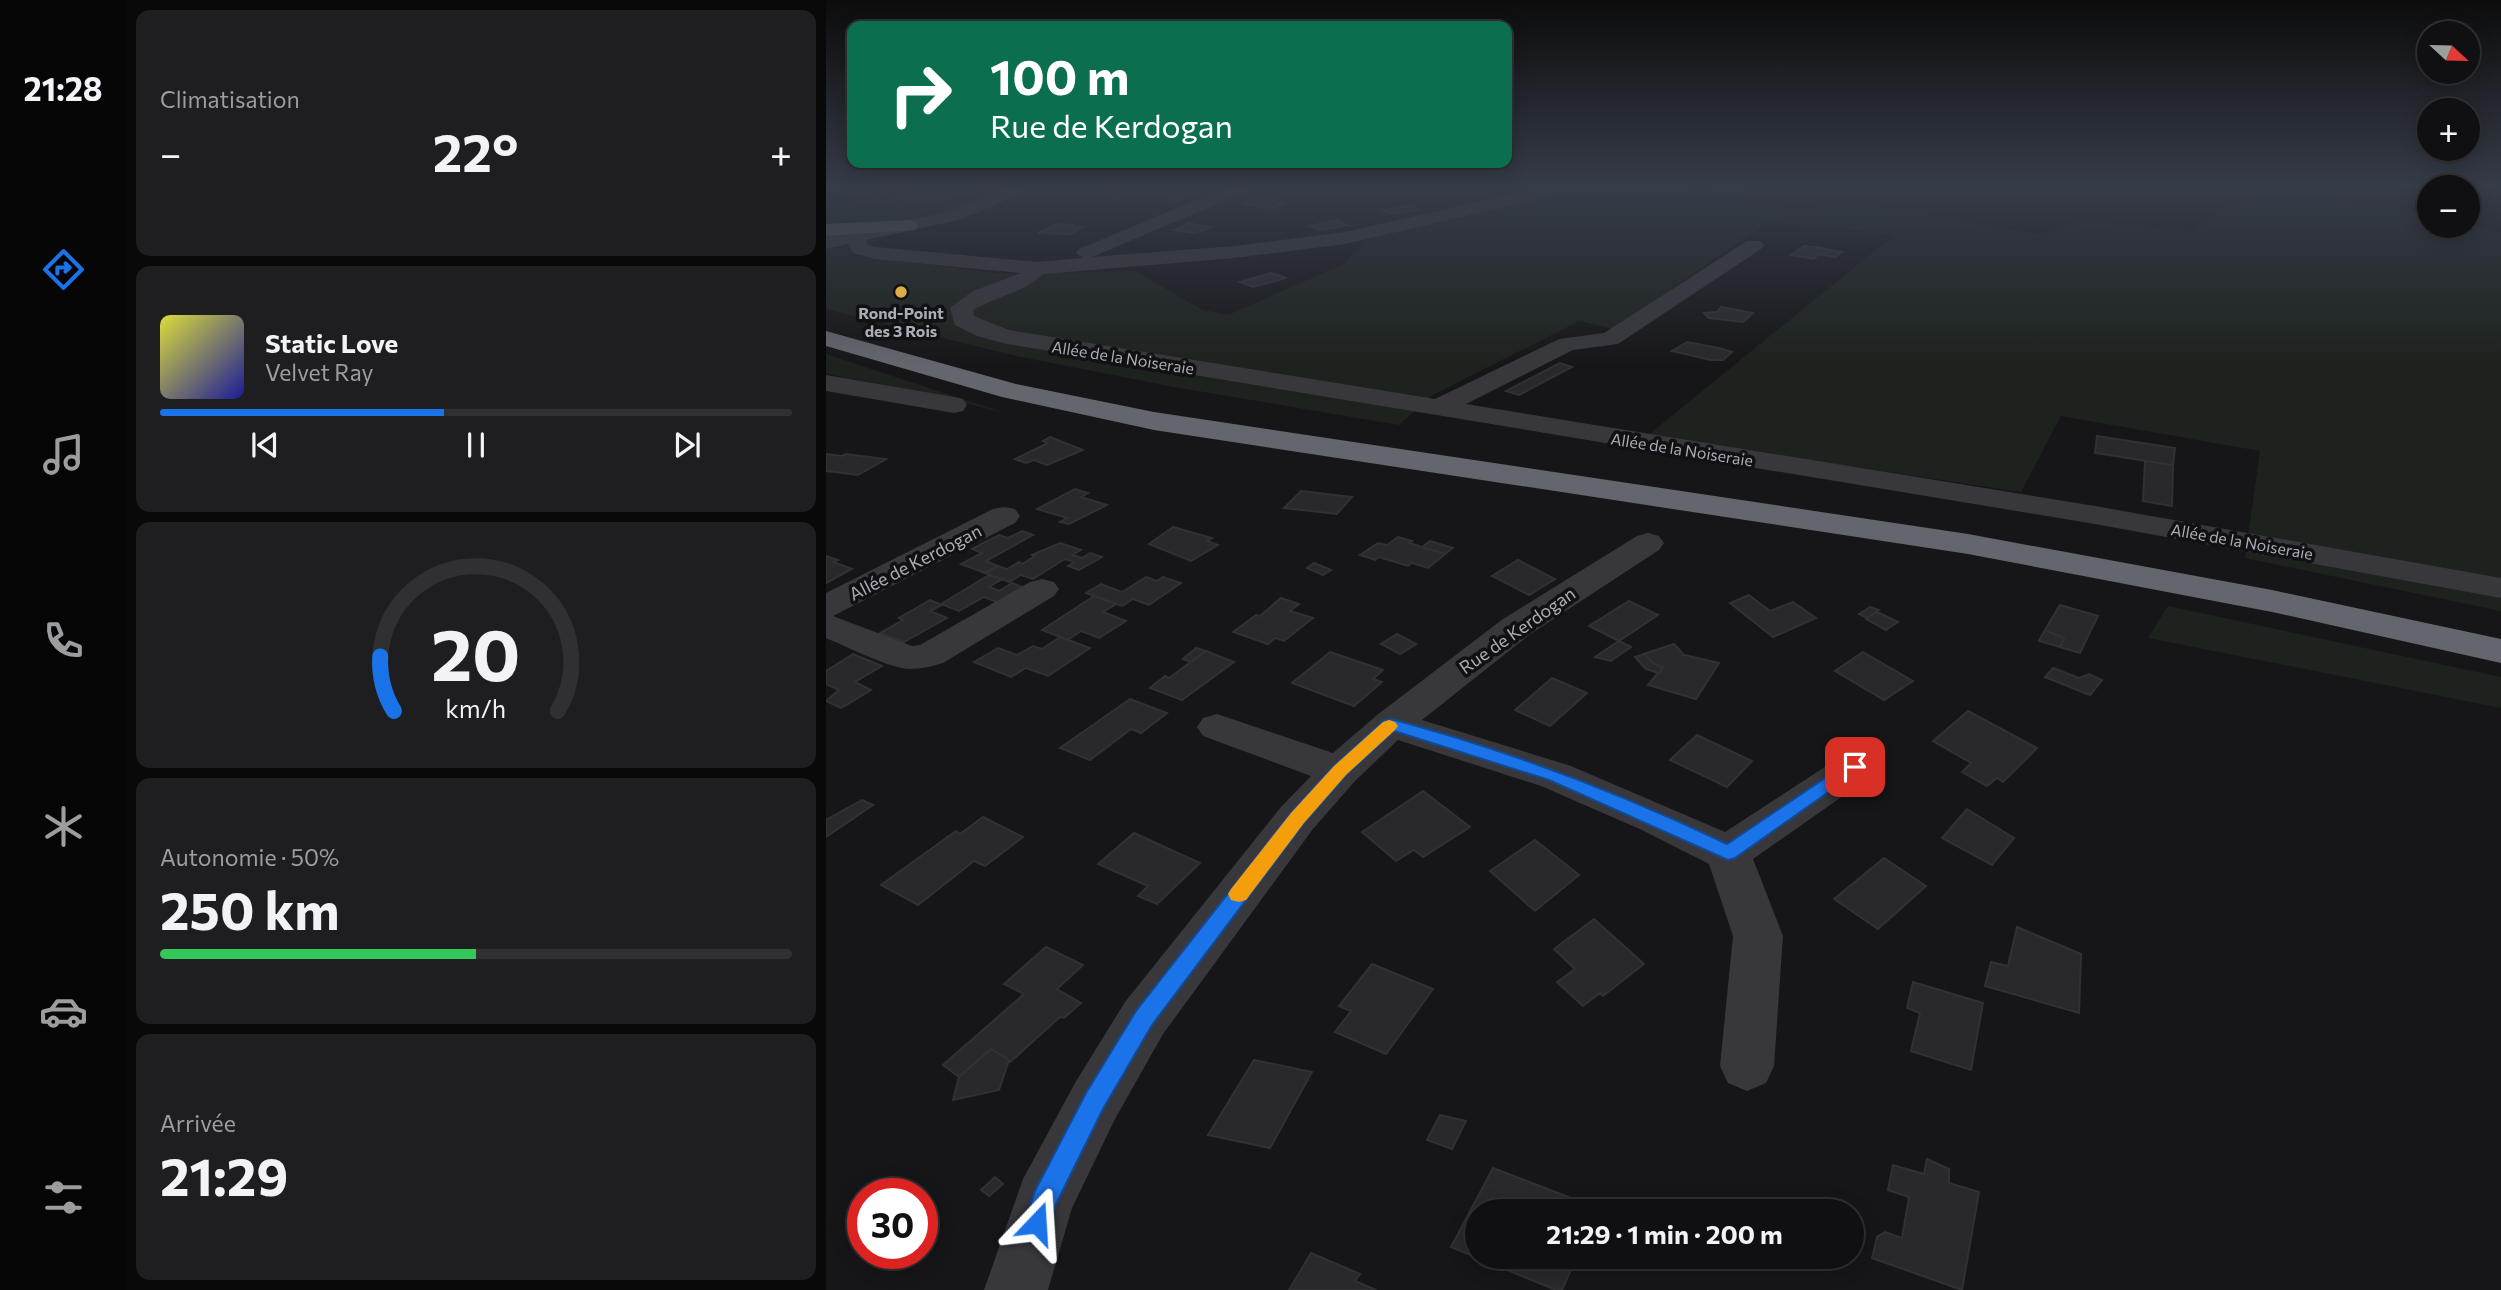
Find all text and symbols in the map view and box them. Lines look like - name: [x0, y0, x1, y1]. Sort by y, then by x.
- north arrow: [2417, 21, 2480, 84]
- map controls: [2417, 21, 2480, 238]
- text: 100 m: [990, 45, 1129, 105]
- icon: right: [875, 49, 966, 140]
- text: 21:28: [24, 68, 102, 108]
- text: Climatisation: [160, 85, 300, 113]
- button: +: [2417, 98, 2480, 161]
- text: Rue de Kerdogan: [990, 105, 1233, 145]
- text: 22°: [433, 119, 518, 183]
- text: −: [160, 129, 182, 176]
- text: +: [770, 129, 792, 176]
- button: −: [2417, 175, 2480, 238]
- icon: directions: [39, 245, 88, 294]
- marker: Rond-Point des 3 Rois: [893, 284, 909, 300]
- place label: Rond-Point des 3 Rois: [858, 303, 944, 340]
- text: Static Love: [265, 327, 398, 358]
- street label: Allée de la Noiseraie: [1050, 336, 1196, 378]
- text: Velvet Ray: [265, 358, 373, 386]
- icon: previous: [246, 426, 284, 464]
- icon: pause: [457, 426, 495, 464]
- icon: next: [668, 426, 706, 464]
- street label: Allée de la Noiseraie: [1609, 428, 1755, 470]
- icon: music: [39, 430, 88, 479]
- street label: Allée de Kerdogan: [845, 519, 985, 605]
- street label: Allée de la Noiseraie: [2169, 519, 2315, 563]
- street label: Rue de Kerdogan: [1455, 582, 1579, 678]
- text: 20: [431, 607, 521, 696]
- icon: phone: [39, 616, 88, 665]
- text: km/h: [446, 693, 506, 723]
- pin: [1825, 737, 1885, 797]
- icon: arrive: [1836, 748, 1874, 786]
- icon: climate: [39, 802, 88, 851]
- text: Autonomie · 50%: [160, 843, 339, 871]
- text: 250 km: [160, 877, 340, 941]
- icon: car: [39, 987, 88, 1036]
- text: Arrivée: [160, 1109, 236, 1137]
- text: 21:29: [160, 1143, 288, 1207]
- icon: filters: [39, 1173, 88, 1222]
- speed limit sign: 30: [847, 1178, 938, 1269]
- position arrow: [1000, 1186, 1074, 1260]
- text: 21:29 · 1 min · 200 m: [1546, 1218, 1783, 1249]

